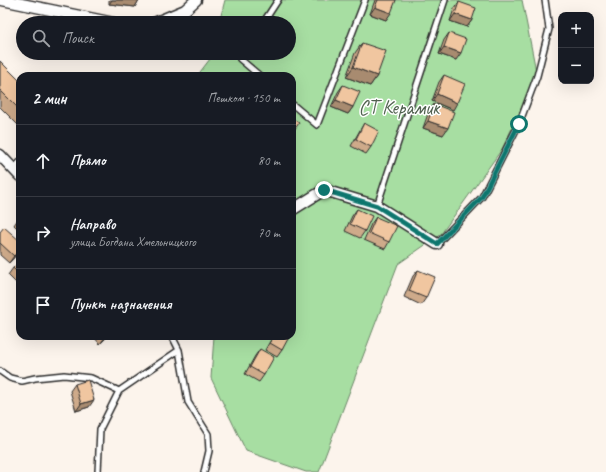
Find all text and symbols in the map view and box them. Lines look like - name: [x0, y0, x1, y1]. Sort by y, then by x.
- map controls: [558, 12, 594, 84]
- button: +: [558, 12, 594, 48]
- search box: [16, 16, 296, 60]
- icon: search: [30, 27, 52, 49]
- text: Поиск: [62, 29, 94, 48]
- button: −: [558, 48, 594, 84]
- text: 2 мин: [32, 88, 67, 109]
- text: Пешком · 150 m: [207, 90, 280, 106]
- park label: СТ Керамик: [359, 95, 441, 120]
- route start: [510, 115, 528, 133]
- icon: ahead: [32, 150, 54, 172]
- text: Прямо: [70, 151, 106, 170]
- text: 80 m: [258, 153, 280, 169]
- route end: [315, 181, 333, 199]
- text: Направо: [70, 215, 116, 234]
- icon: right: [32, 222, 54, 244]
- text: 70 m: [258, 225, 280, 241]
- text: улица Богдана Хмельницкого: [70, 234, 196, 250]
- icon: arrive: [32, 294, 54, 316]
- text: Пункт назначения: [70, 295, 172, 314]

